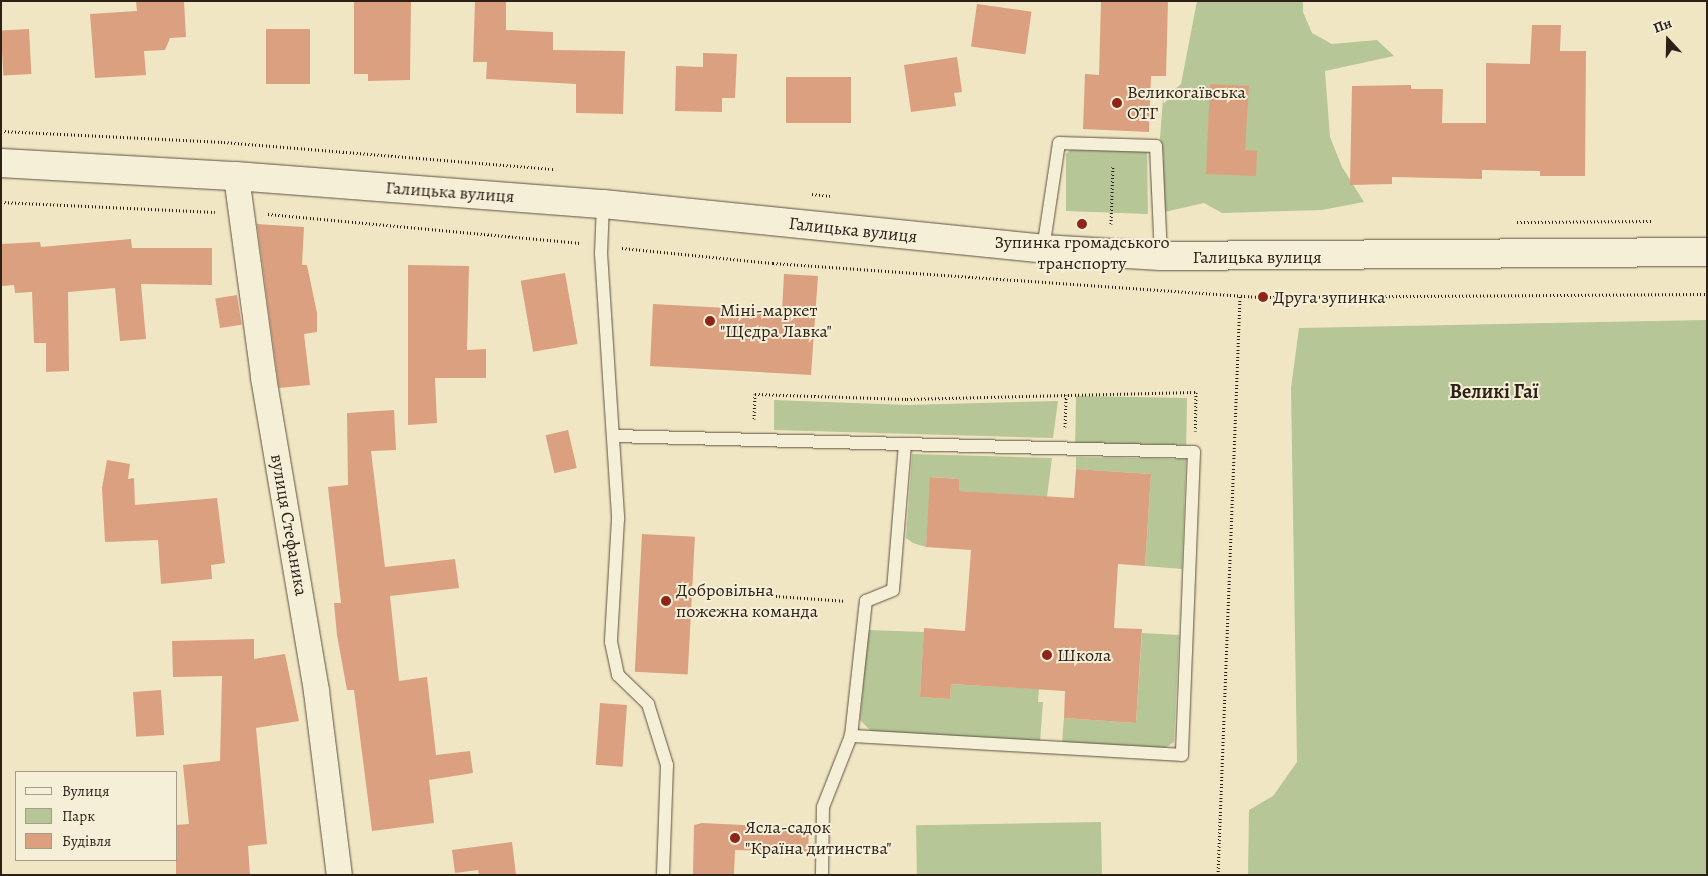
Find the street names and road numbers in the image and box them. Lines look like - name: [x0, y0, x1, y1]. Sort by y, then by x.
- street label: Галицька вулиця: [385, 177, 515, 207]
- street label: Галицька вулиця: [788, 213, 918, 247]
- street label: Галицька вулиця: [1192, 246, 1322, 268]
- street label: вулиця Стефаника: [266, 452, 312, 598]

